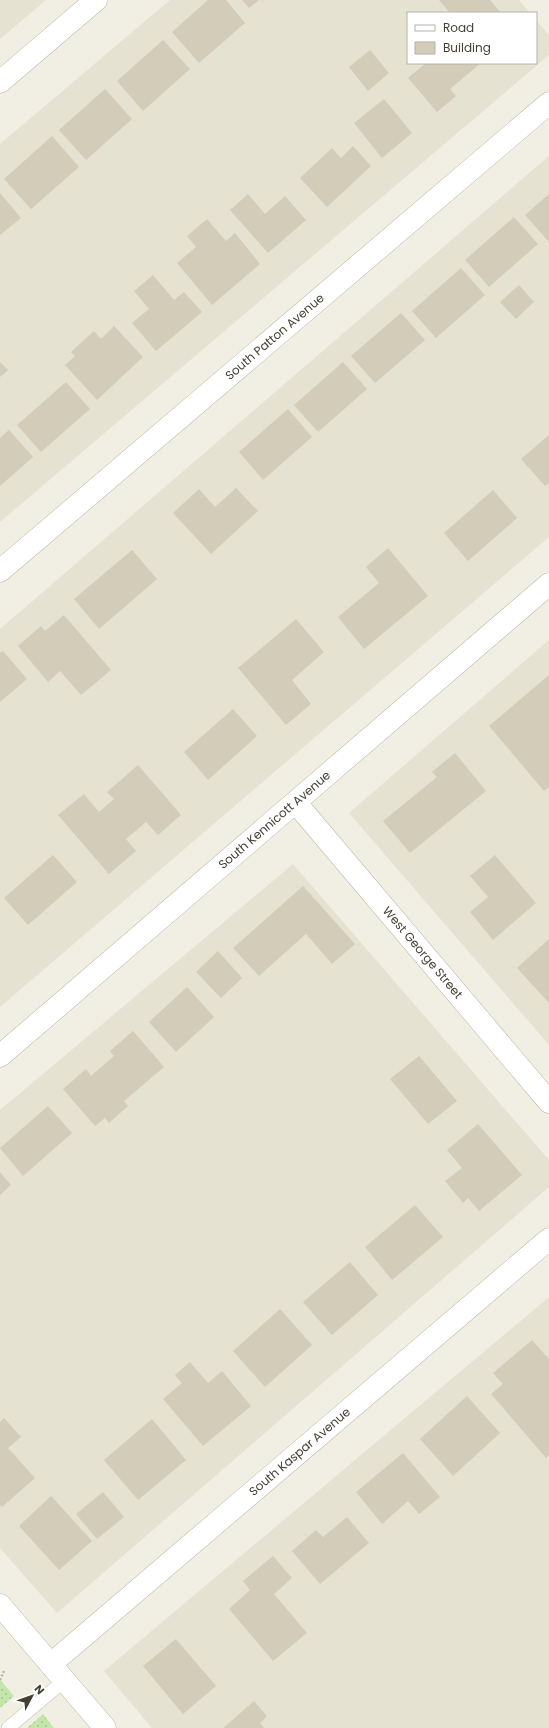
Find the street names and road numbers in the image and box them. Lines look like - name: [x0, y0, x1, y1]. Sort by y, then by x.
- street label: South Patton Avenue: [221, 289, 328, 384]
- street label: South Kennicott Avenue: [215, 767, 334, 873]
- street label: West George Street: [379, 903, 467, 1002]
- street label: South Kaspar Avenue: [245, 1403, 354, 1499]

